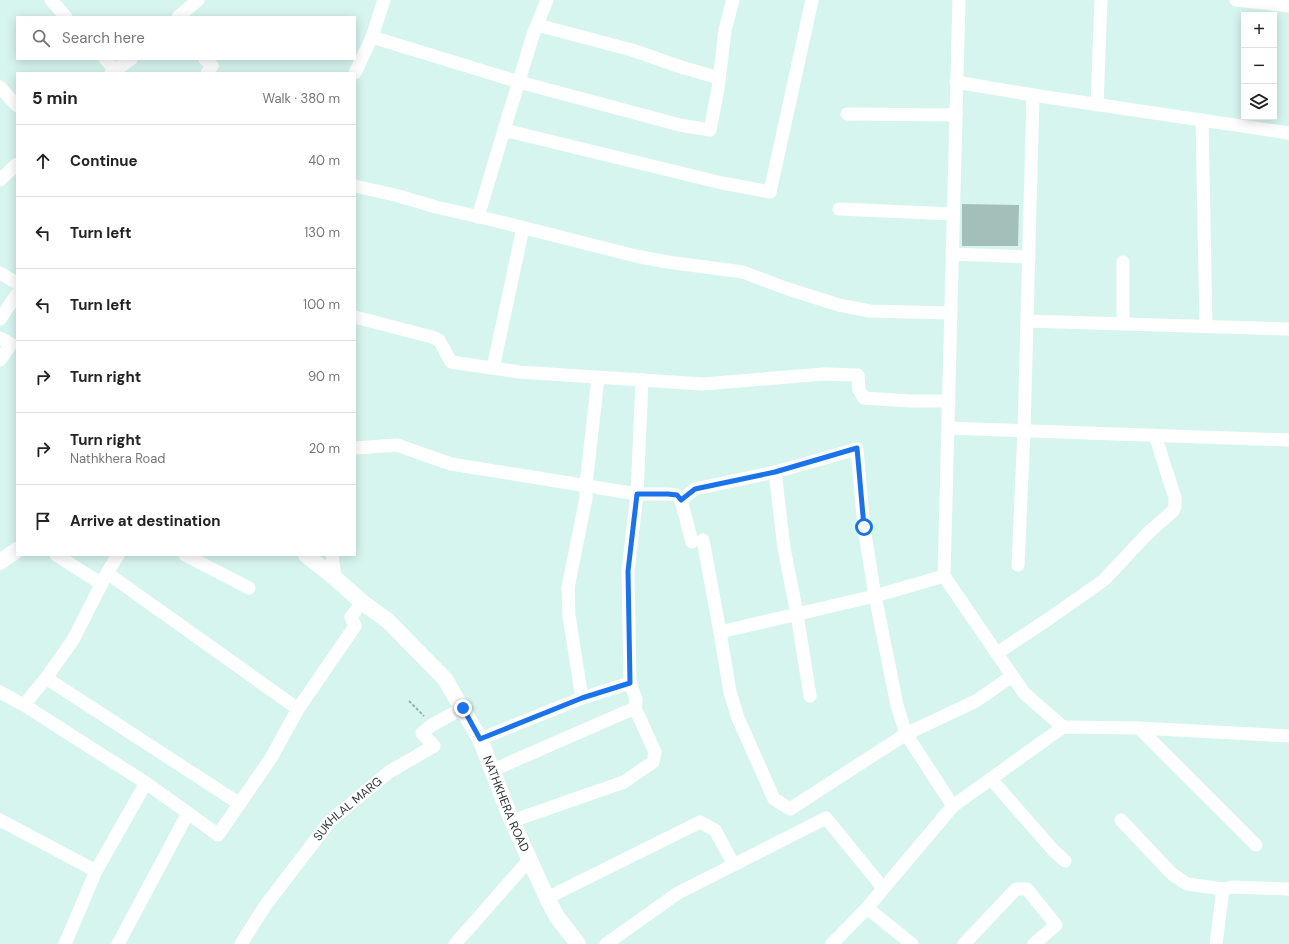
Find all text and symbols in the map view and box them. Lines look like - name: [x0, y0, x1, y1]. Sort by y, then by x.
- map controls: [1241, 12, 1277, 120]
- button: +: [1241, 12, 1277, 48]
- search box: [16, 16, 356, 60]
- icon: search: [30, 27, 52, 49]
- text: Search here: [62, 28, 145, 48]
- button: −: [1241, 48, 1277, 84]
- button: layers: [1241, 84, 1277, 120]
- text: 5 min: [32, 87, 78, 109]
- text: Walk · 380 m: [263, 90, 340, 107]
- icon: ahead: [32, 150, 54, 172]
- text: Continue: [70, 151, 138, 171]
- text: 40 m: [308, 152, 340, 169]
- icon: left: [32, 222, 54, 244]
- text: Turn left: [70, 223, 131, 243]
- text: 130 m: [304, 224, 340, 241]
- icon: left: [32, 294, 54, 316]
- text: Turn left: [70, 295, 131, 315]
- text: 100 m: [303, 296, 340, 313]
- icon: right: [32, 366, 54, 388]
- text: Turn right: [70, 367, 141, 387]
- text: 90 m: [308, 368, 340, 385]
- text: Turn right: [70, 430, 141, 450]
- icon: right: [32, 438, 54, 460]
- text: 20 m: [309, 440, 340, 457]
- text: Nathkhera Road: [70, 450, 165, 467]
- icon: arrive: [32, 510, 54, 532]
- text: Arrive at destination: [70, 511, 221, 531]
- route start: [855, 518, 873, 536]
- route end: [454, 699, 472, 717]
- street label: NATHKHERA ROAD: [479, 753, 533, 855]
- street label: SUKHLAL MARG: [310, 773, 385, 844]

